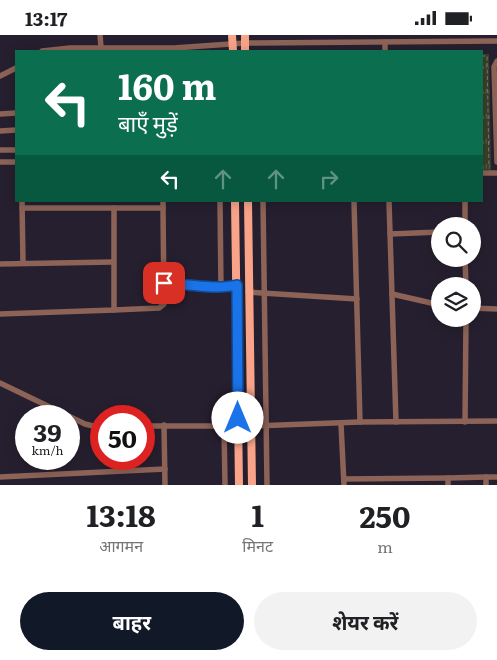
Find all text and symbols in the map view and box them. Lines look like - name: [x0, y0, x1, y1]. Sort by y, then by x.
- text: 13:17: [25, 4, 67, 32]
- text: 160 m: [118, 59, 216, 111]
- icon: left: [35, 70, 100, 135]
- text: बाएँ मुड़ें: [118, 106, 178, 139]
- icon: left: [156, 165, 184, 193]
- icon: ahead: [209, 165, 237, 193]
- icon: ahead: [262, 165, 290, 193]
- icon: right: [315, 165, 343, 193]
- map controls: [431, 217, 481, 327]
- button: search: [431, 217, 481, 267]
- pin: [143, 262, 185, 304]
- icon: arrive: [150, 269, 178, 297]
- button: layers: [431, 277, 481, 327]
- position arrow: [211, 391, 263, 443]
- speed limit sign: 50: [90, 405, 155, 470]
- text: 39: [33, 413, 62, 450]
- text: km/h: [32, 441, 63, 459]
- text: 13:18: [87, 492, 156, 536]
- text: 1: [251, 492, 264, 536]
- text: 250: [360, 493, 410, 537]
- text: आगमन: [99, 533, 143, 557]
- text: मिनट: [242, 533, 273, 557]
- text: m: [377, 534, 393, 558]
- button: बाहर: [20, 592, 244, 650]
- button: शेयर करें: [254, 592, 477, 650]

